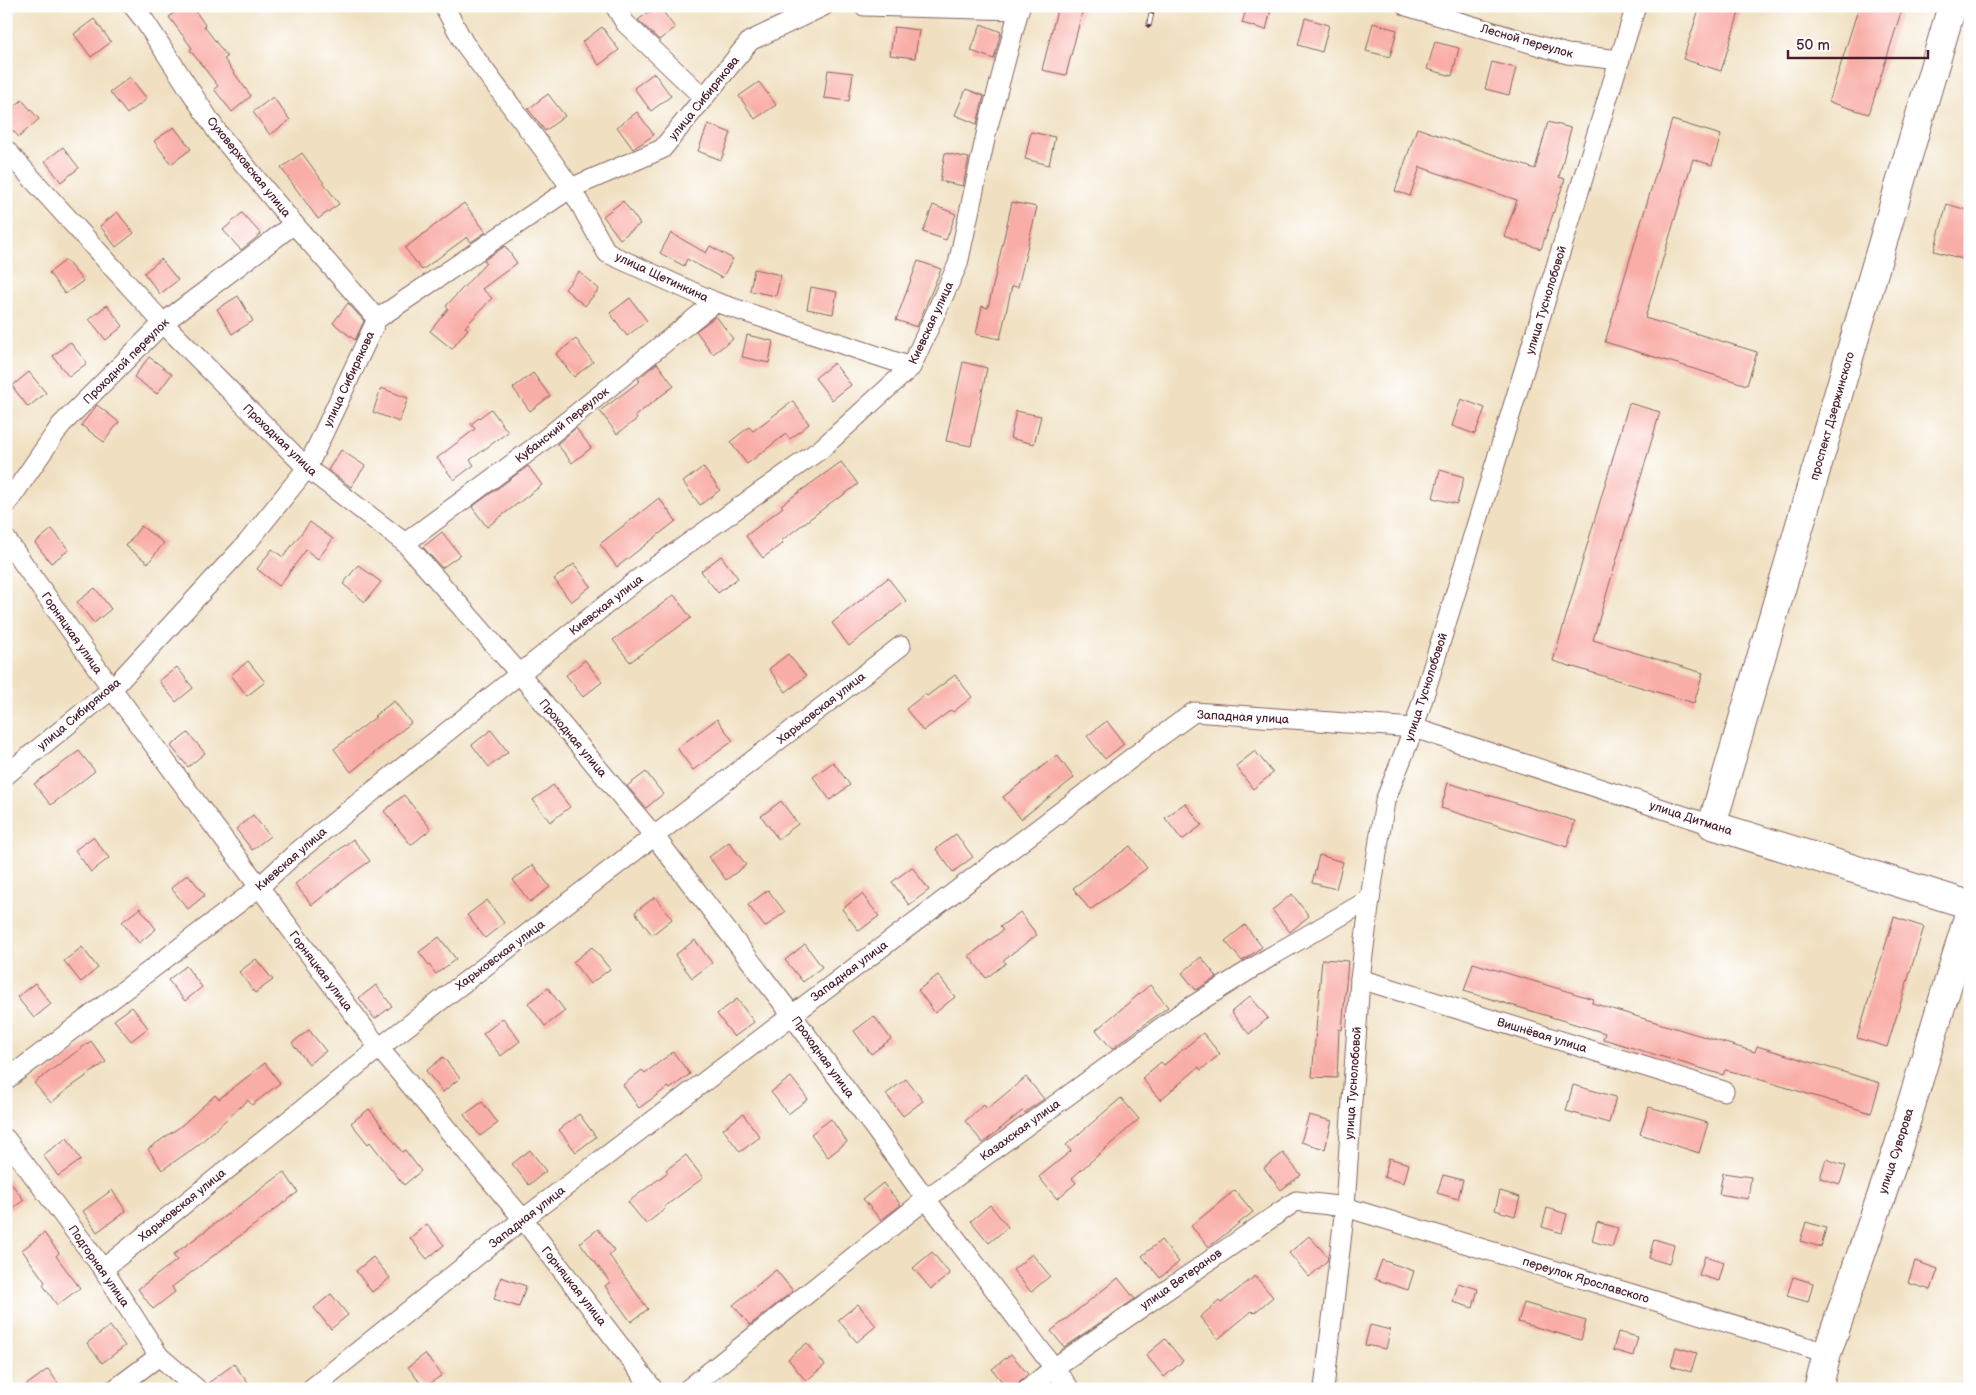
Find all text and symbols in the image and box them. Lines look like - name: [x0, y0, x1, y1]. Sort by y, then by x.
- street label: Лесной переулок: [1478, 21, 1575, 62]
- scale bar: [1788, 28, 1928, 60]
- text: 50 m: [1796, 36, 1830, 55]
- street label: улица Сибирякова: [666, 53, 743, 143]
- street label: Суховерховская улица: [203, 114, 294, 221]
- street label: улица Туснолобовой: [1523, 244, 1570, 356]
- street label: улица Щетинкина: [613, 249, 711, 306]
- street label: Киевская улица: [906, 279, 957, 367]
- street label: Проходной переулок: [80, 315, 173, 408]
- street label: улица Сибирякова: [321, 329, 378, 429]
- street label: проспект Дзержинского: [1807, 350, 1858, 482]
- street label: Кубанский переулок: [512, 384, 613, 467]
- street label: Проходная улица: [239, 401, 320, 480]
- street label: Киевская улица: [566, 572, 646, 639]
- street label: Горняцкая улица: [38, 589, 105, 677]
- street label: улица Туснолобовой: [1402, 631, 1451, 743]
- street label: Харьковская улица: [774, 669, 869, 748]
- street label: улица Сибирякова: [35, 675, 124, 753]
- street label: Проходная улица: [536, 696, 610, 780]
- street label: Западная улица: [1196, 708, 1290, 727]
- street label: улица Дитмана: [1648, 798, 1734, 839]
- street label: Киевская улица: [253, 824, 330, 894]
- street label: Харьковская улица: [453, 917, 548, 994]
- street label: Горняцкая улица: [286, 928, 356, 1014]
- street label: Западная улица: [808, 938, 891, 1005]
- street label: Проходная улица: [788, 1013, 857, 1101]
- street label: Вишнёвая улица: [1495, 1015, 1589, 1056]
- street label: улица Туснолобовой: [1342, 1026, 1365, 1140]
- street label: Казахская улица: [977, 1096, 1063, 1164]
- street label: улица Суворова: [1876, 1106, 1917, 1196]
- street label: Харьковская улица: [136, 1166, 229, 1245]
- street label: Западная улица: [486, 1183, 568, 1252]
- street label: Подгорная улица: [65, 1222, 132, 1310]
- street label: Горняцкая улица: [538, 1244, 609, 1329]
- street label: улица Ветеранов: [1138, 1245, 1226, 1313]
- street label: переулок Ярославского: [1521, 1254, 1651, 1307]

